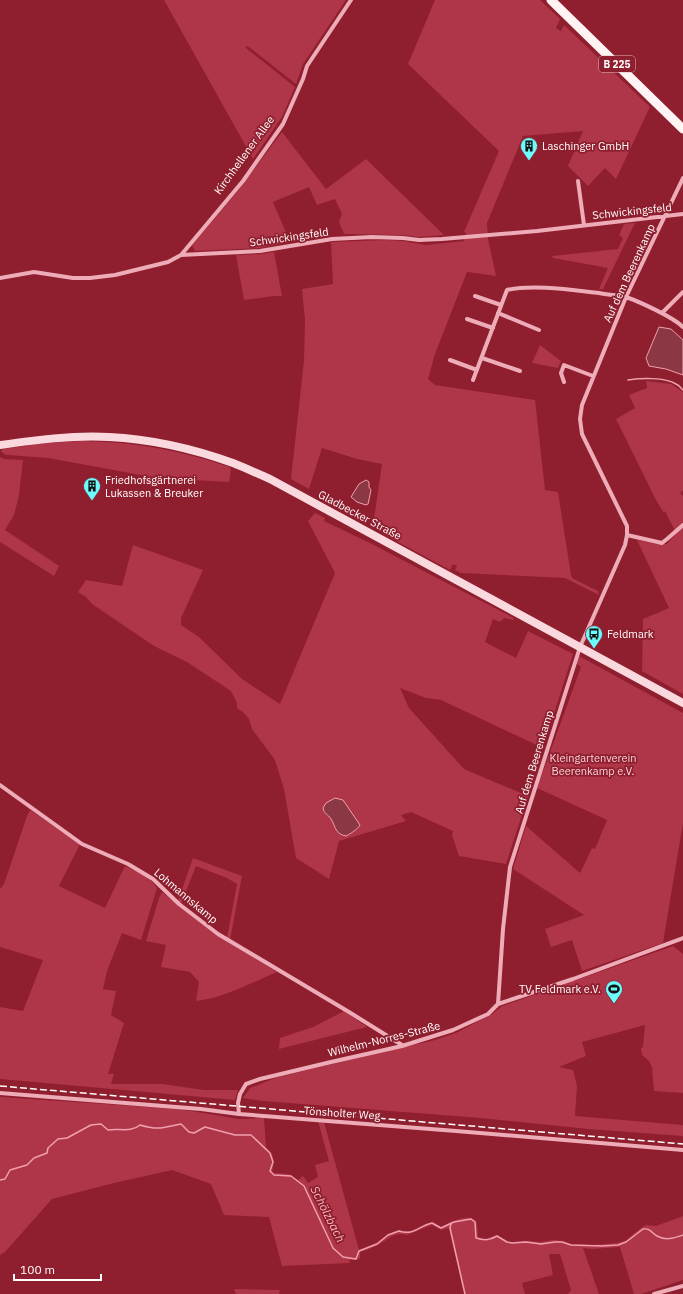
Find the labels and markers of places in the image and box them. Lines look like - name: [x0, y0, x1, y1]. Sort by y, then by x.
- building icon: Laschinger GmbH: [519, 136, 539, 161]
- place label: Laschinger GmbH: [542, 139, 629, 153]
- place label: Friedhofsgärtnerei Lukassen & Breuker: [105, 473, 203, 500]
- building icon: Friedhofsgärtnerei Lukassen & Breuker: [82, 476, 102, 501]
- bus stop icon: Feldmark: [584, 624, 604, 649]
- place label: Feldmark: [607, 627, 654, 641]
- sports icon: TV Feldmark e.V.: [604, 979, 624, 1004]
- place label: TV Feldmark e.V.: [519, 982, 601, 996]

